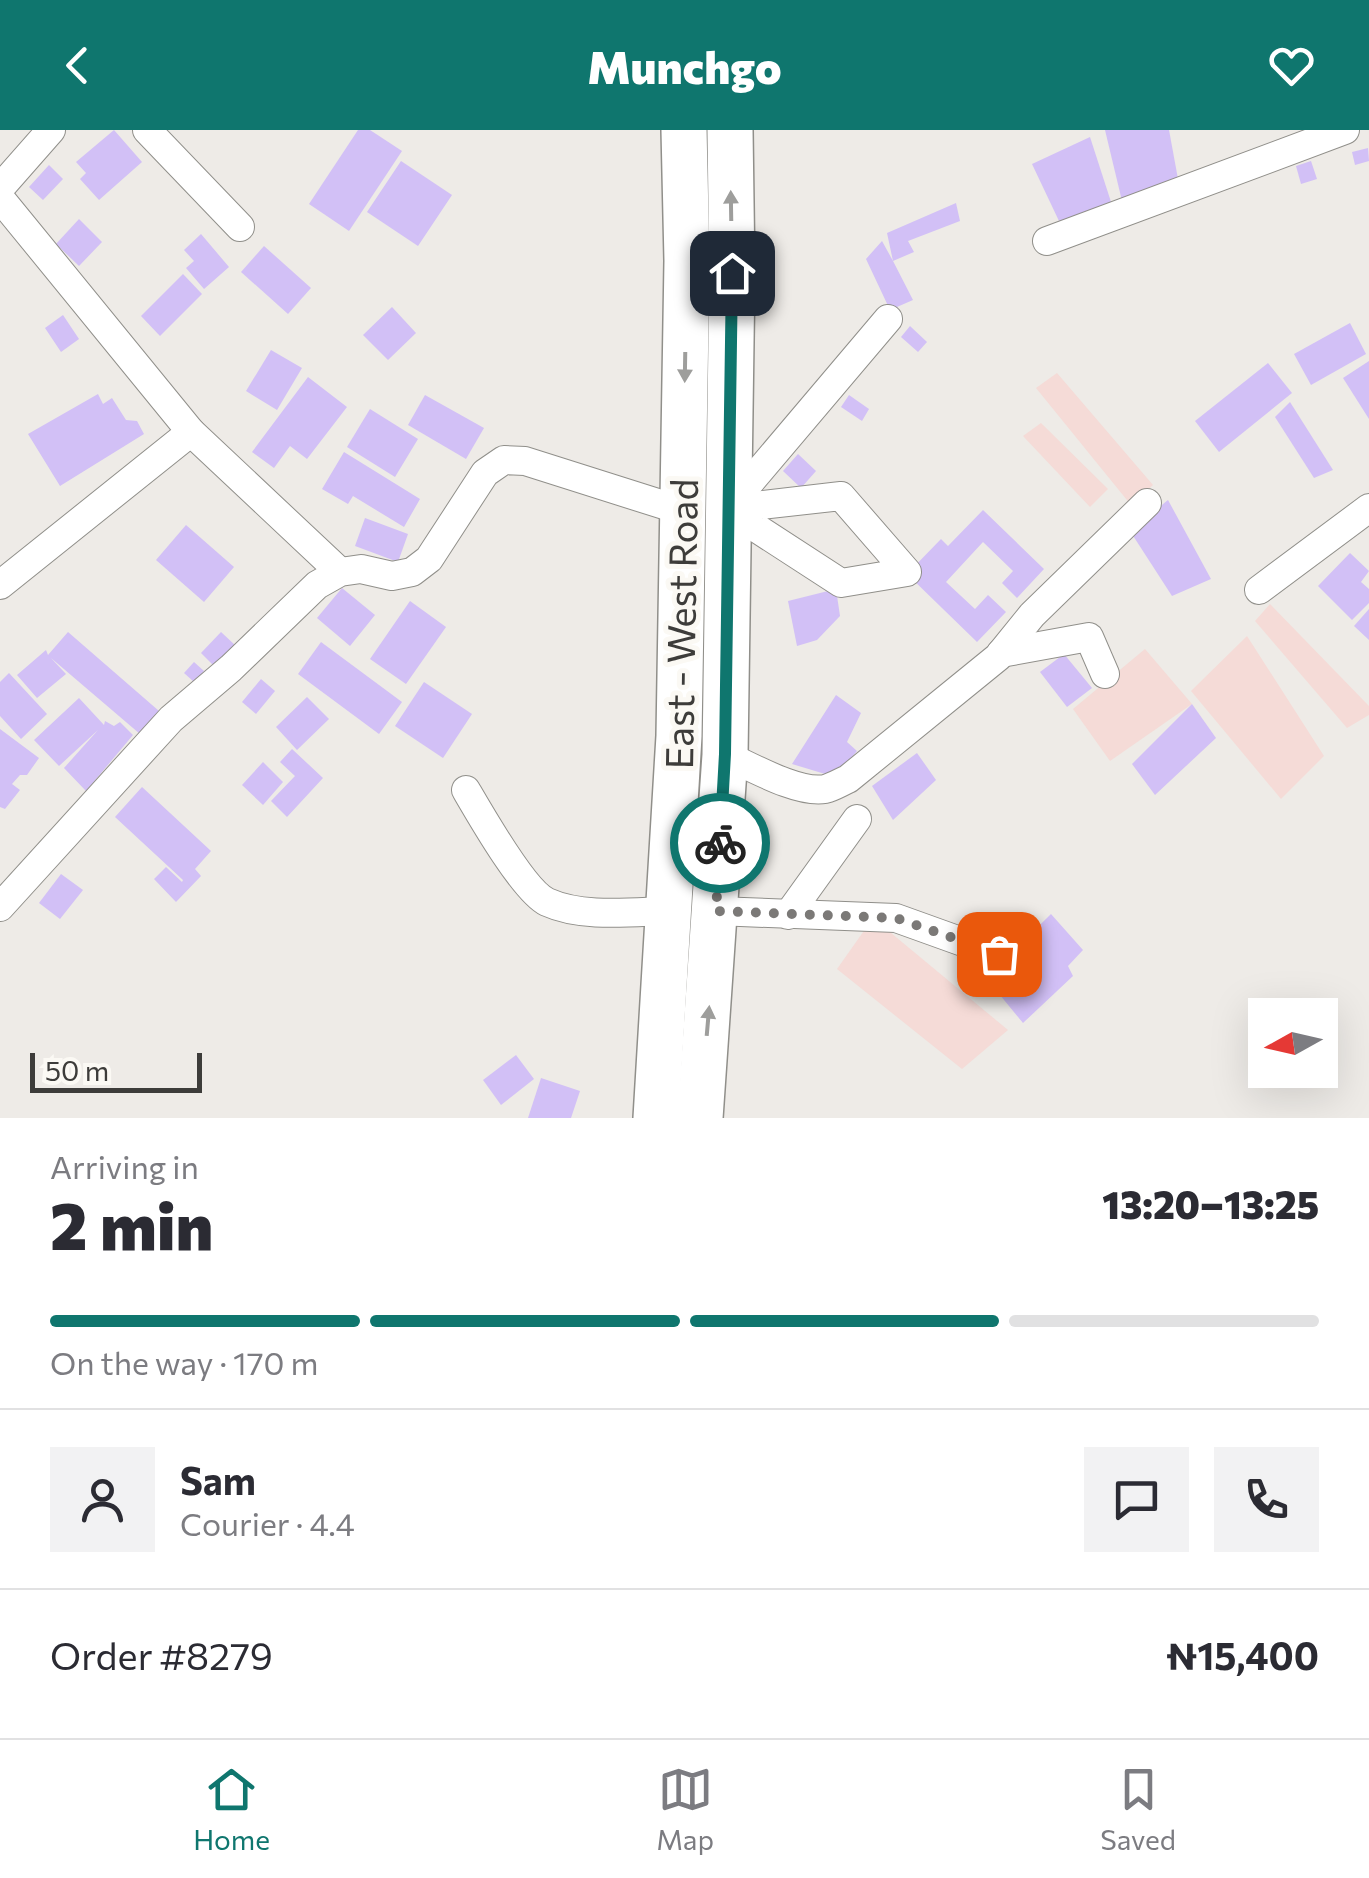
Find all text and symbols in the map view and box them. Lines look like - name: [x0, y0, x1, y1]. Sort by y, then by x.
- icon: back: [50, 38, 105, 93]
- text: Munchgo: [587, 38, 782, 93]
- icon: heart: [1264, 38, 1319, 93]
- one-way arrow: [723, 190, 739, 222]
- pin: [690, 231, 775, 316]
- icon: home: [705, 246, 760, 301]
- one-way arrow: [677, 352, 693, 384]
- street label: East - West Road: [654, 478, 706, 770]
- courier: [670, 793, 770, 893]
- icon: bike: [693, 816, 748, 871]
- pin: [957, 912, 1042, 997]
- icon: bag: [972, 927, 1027, 982]
- north arrow: [1248, 998, 1338, 1088]
- map controls: [1248, 998, 1338, 1088]
- one-way arrow: [700, 1004, 716, 1036]
- scale bar: [30, 1048, 202, 1093]
- text: 50 m: [45, 1053, 109, 1087]
- text: Arriving in: [50, 1146, 199, 1186]
- text: 13:20–13:25: [1102, 1180, 1319, 1227]
- text: 2 min: [50, 1184, 213, 1263]
- text: On the way · 170 m: [50, 1342, 319, 1382]
- button: person: [50, 1447, 155, 1552]
- button: chat: [1084, 1447, 1189, 1552]
- button: phone: [1214, 1447, 1319, 1552]
- text: Sam: [180, 1456, 256, 1503]
- text: Courier · 4.4: [180, 1503, 355, 1543]
- text: Order #8279: [50, 1631, 273, 1678]
- text: ₦15,400: [1166, 1631, 1319, 1678]
- tab: Home: [193, 1762, 270, 1856]
- tab: Map: [656, 1762, 714, 1856]
- tab: Saved: [1100, 1762, 1176, 1856]

